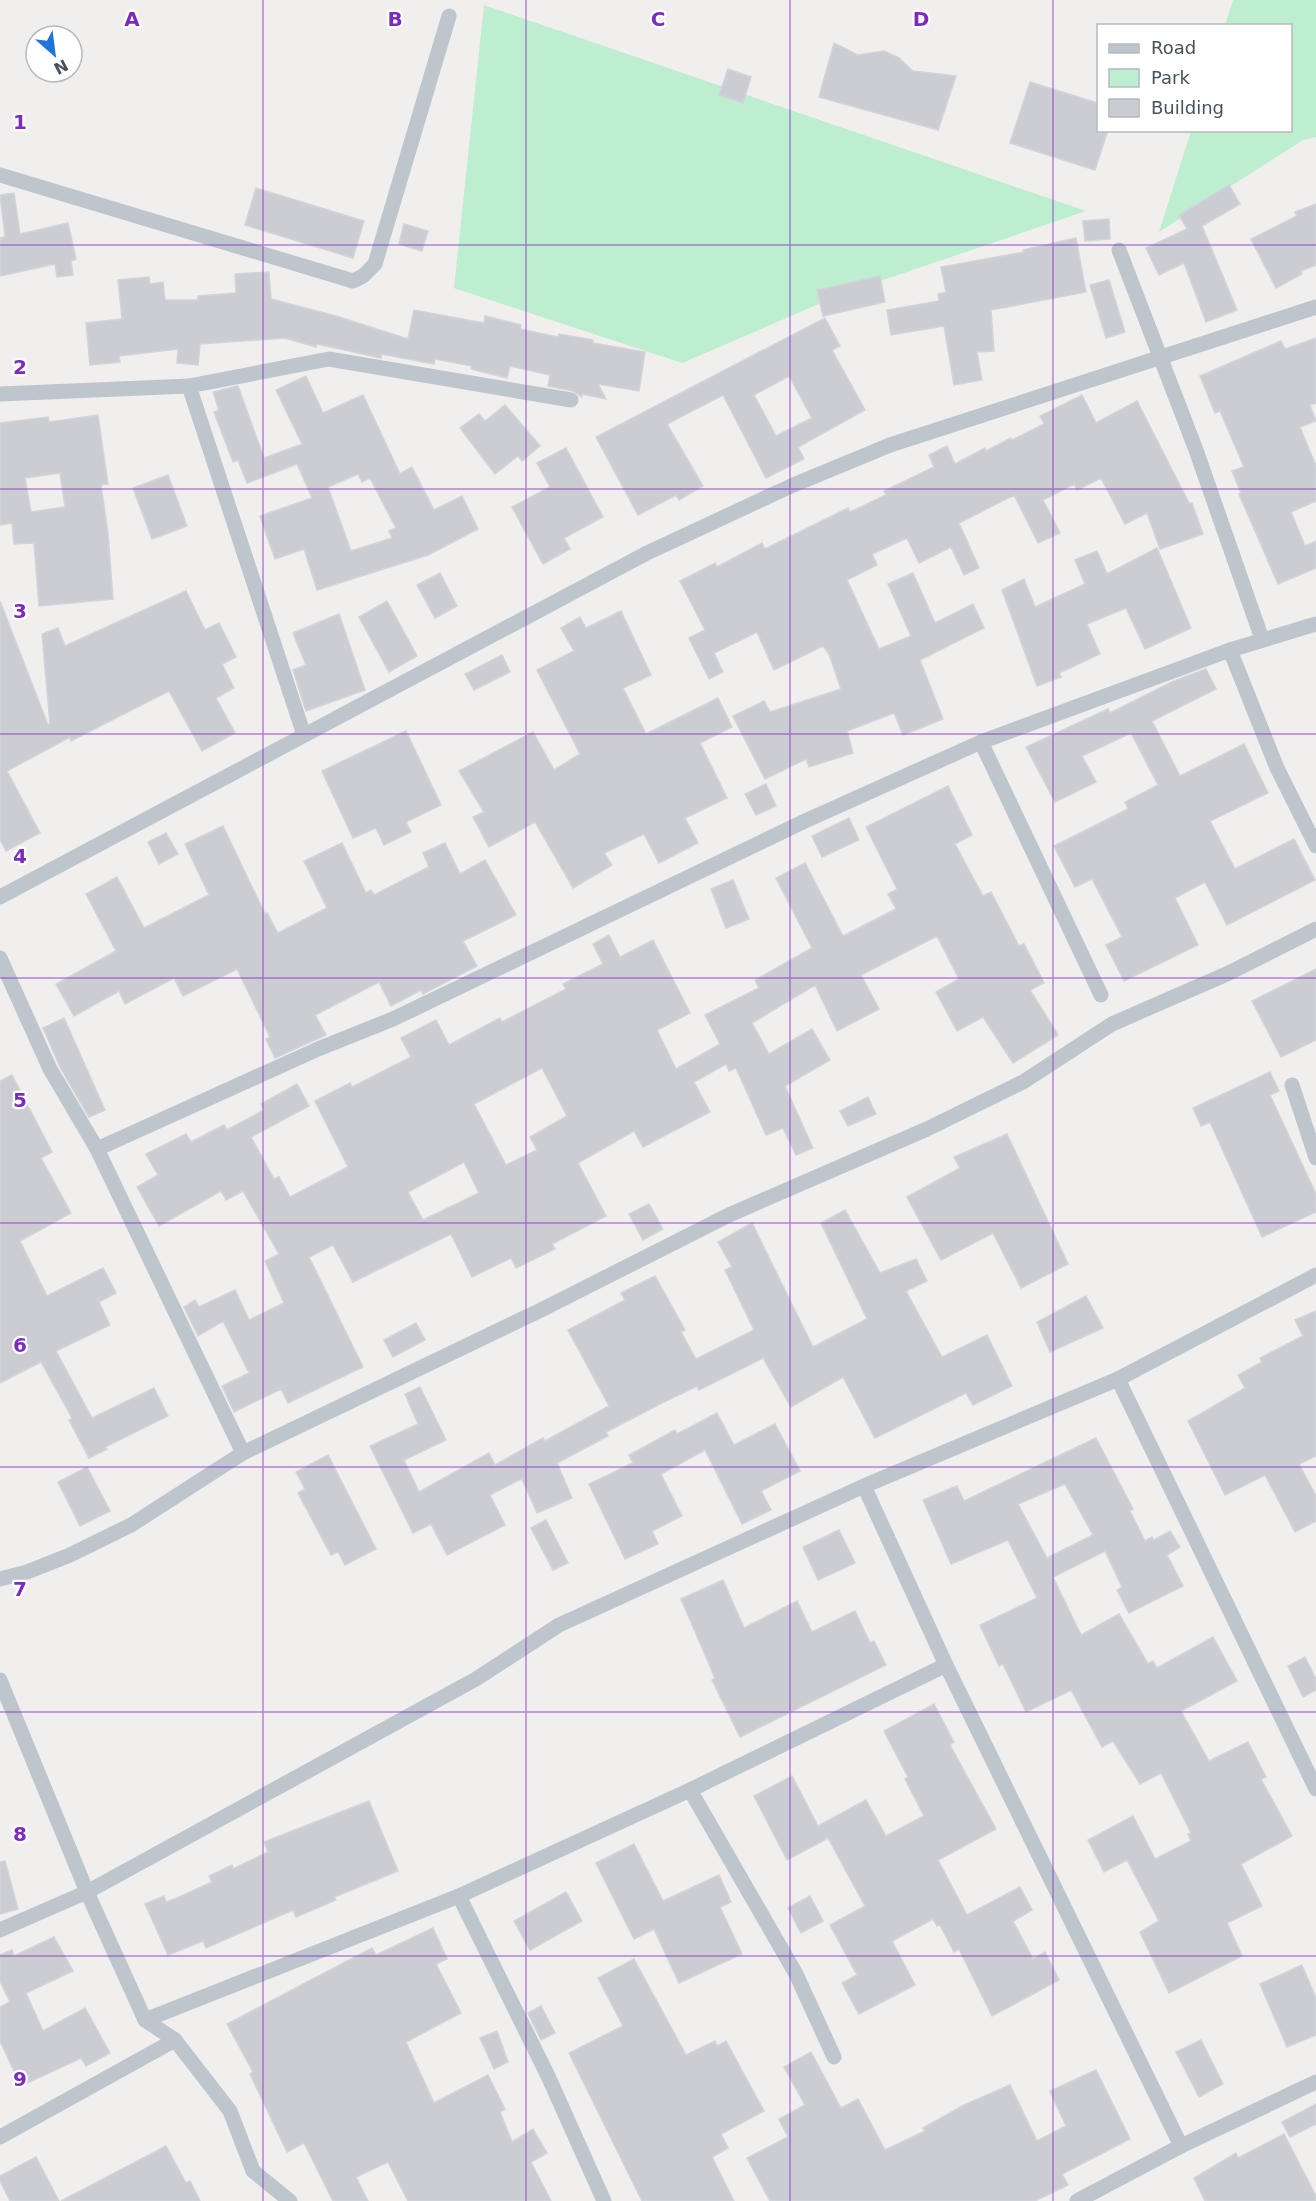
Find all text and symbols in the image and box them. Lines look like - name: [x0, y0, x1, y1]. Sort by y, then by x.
- text: A: [124, 7, 140, 31]
- text: B: [387, 7, 403, 31]
- text: C: [651, 7, 665, 31]
- text: D: [913, 7, 929, 31]
- north arrow: [24, 24, 84, 84]
- legend: [1097, 24, 1292, 132]
- text: Road: [1151, 37, 1196, 58]
- text: N: [50, 55, 71, 78]
- text: Park: [1151, 67, 1190, 88]
- text: Building: [1151, 97, 1224, 118]
- text: 1: [13, 110, 27, 134]
- text: 2: [13, 355, 27, 379]
- text: 3: [13, 599, 27, 623]
- text: 4: [13, 844, 27, 868]
- text: 5: [13, 1088, 27, 1112]
- text: 6: [13, 1333, 27, 1357]
- text: 7: [13, 1577, 27, 1601]
- text: 8: [13, 1822, 27, 1846]
- text: 9: [13, 2067, 27, 2091]

